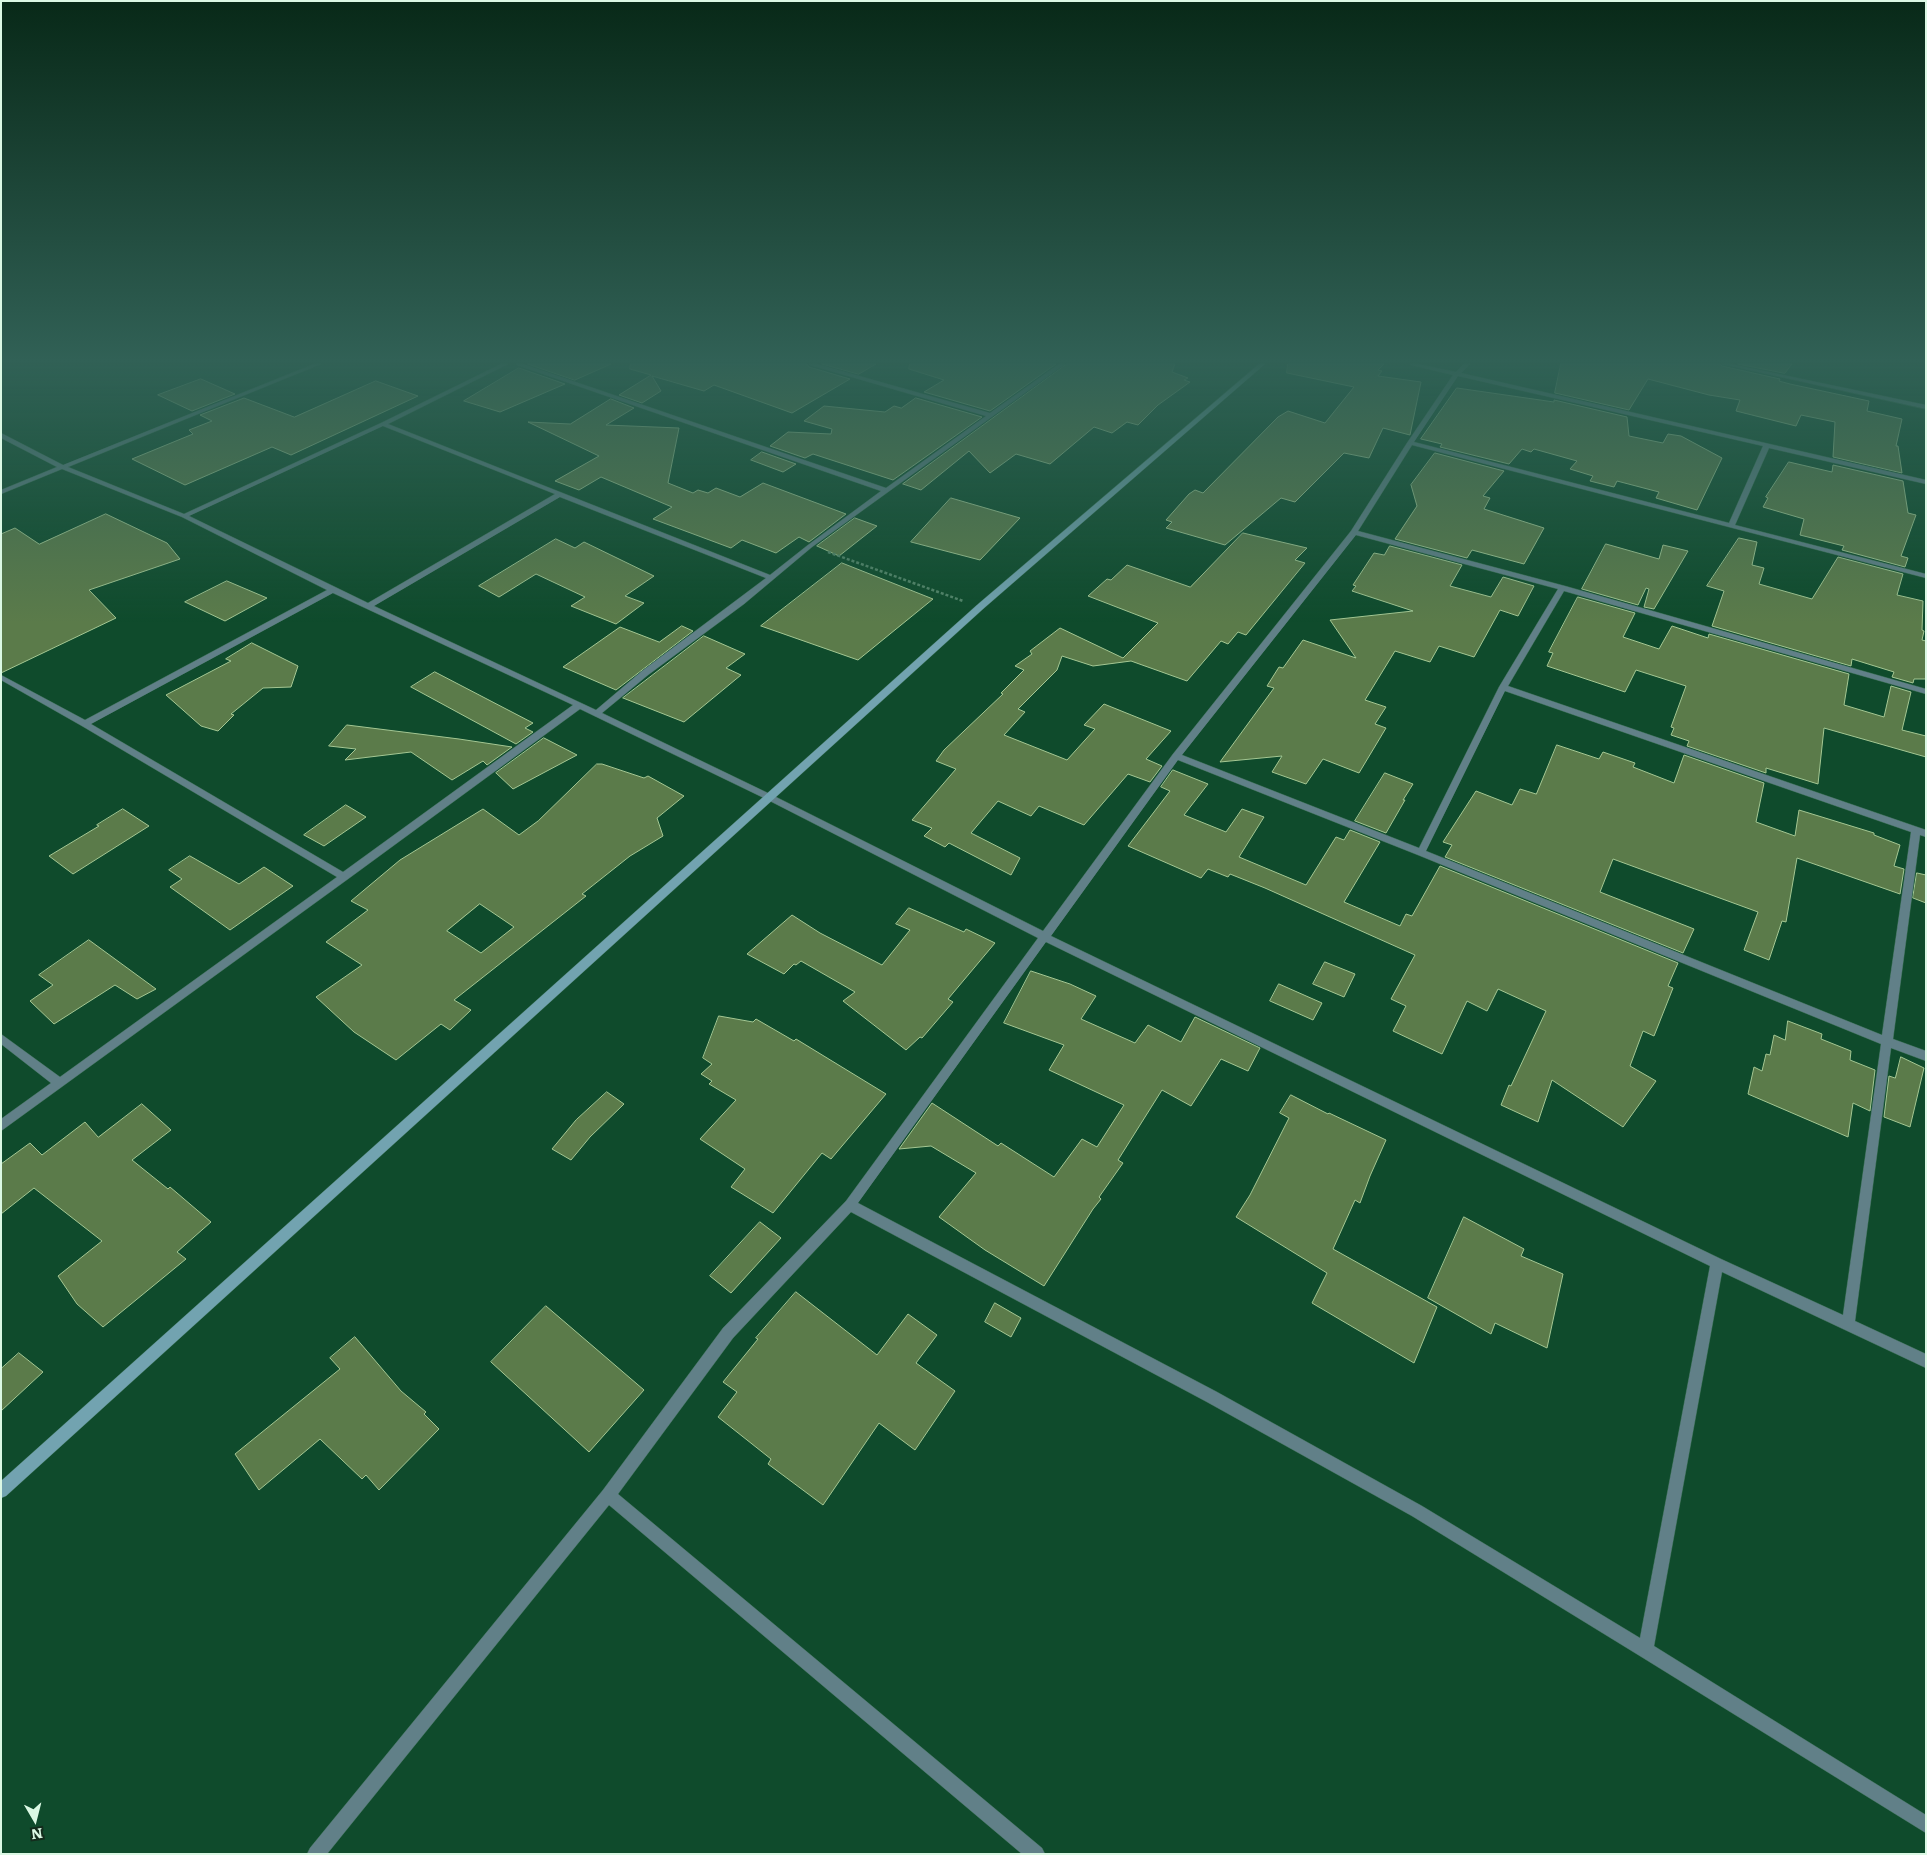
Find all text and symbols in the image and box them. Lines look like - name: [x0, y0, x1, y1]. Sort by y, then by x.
- north arrow: [10, 1795, 60, 1845]
- text: N: [30, 1824, 44, 1846]

